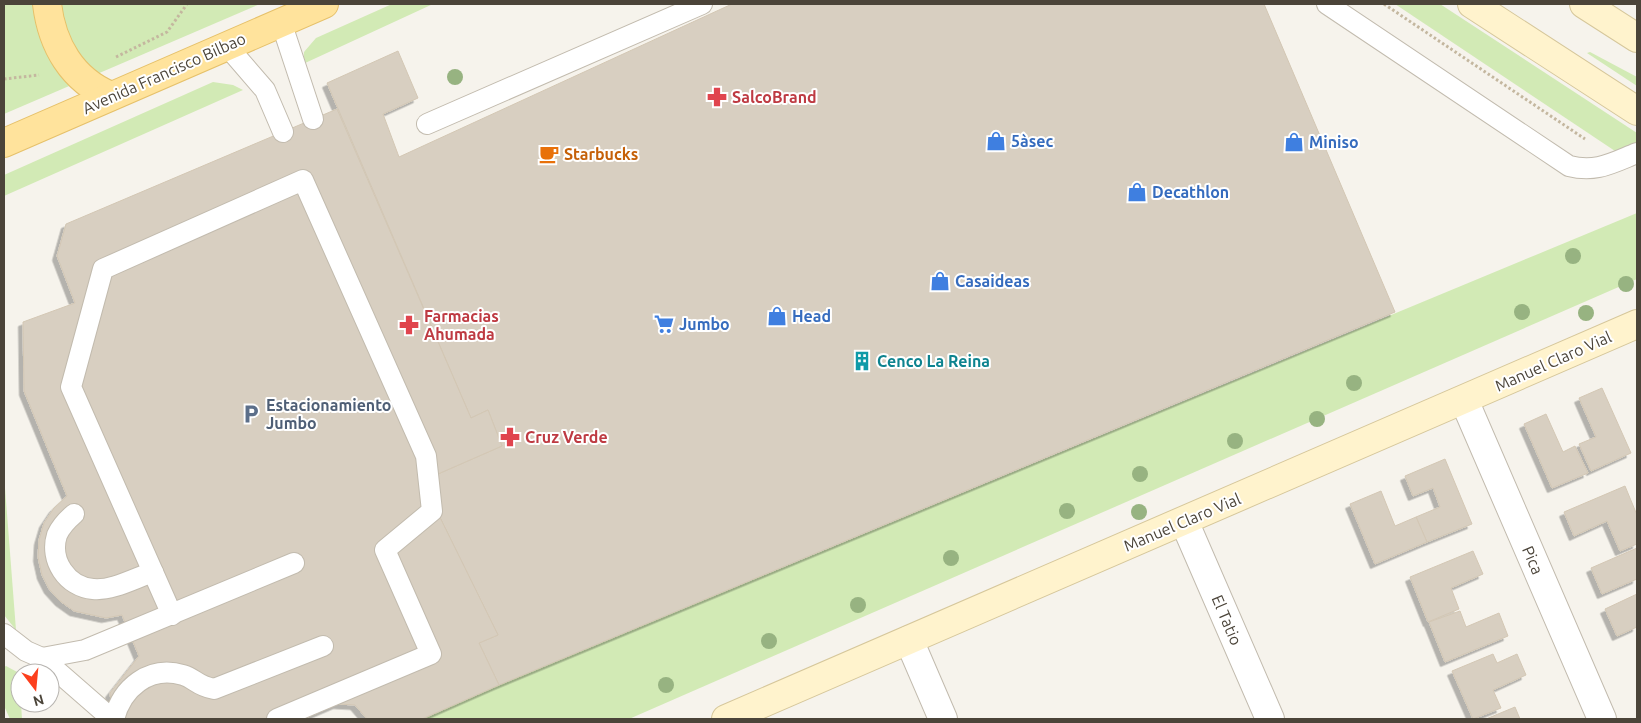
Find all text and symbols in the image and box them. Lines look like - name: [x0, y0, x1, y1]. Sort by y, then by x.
- street label: Avenida Francisco Bilbao: [80, 29, 248, 117]
- pharmacy icon: SalcoBrand: [706, 86, 728, 108]
- place label: SalcoBrand: [732, 88, 817, 106]
- shop icon: 5àsec: [985, 130, 1007, 152]
- shop icon: Miniso: [1283, 131, 1305, 153]
- place label: 5àsec: [1011, 132, 1053, 150]
- place label: Miniso: [1309, 133, 1359, 151]
- cafe icon: Starbucks: [538, 143, 560, 165]
- place label: Starbucks: [564, 145, 638, 163]
- shop icon: Decathlon: [1126, 181, 1148, 203]
- place label: Decathlon: [1152, 183, 1229, 201]
- shop icon: Casaideas: [929, 270, 951, 292]
- place label: Casaideas: [955, 272, 1030, 290]
- shop icon: Head: [766, 305, 788, 327]
- place label: Farmacias Ahumada: [424, 307, 499, 343]
- place label: Head: [792, 307, 831, 325]
- supermarket icon: Jumbo: [653, 313, 675, 335]
- pharmacy icon: Farmacias Ahumada: [398, 314, 420, 336]
- place label: Jumbo: [679, 315, 730, 333]
- street label: Manuel Claro Vial: [1492, 327, 1614, 395]
- building icon: Cenco La Reina: [851, 350, 873, 372]
- place label: Cenco La Reina: [877, 352, 990, 370]
- place label: Estacionamiento Jumbo: [266, 396, 392, 432]
- parking icon: Estacionamiento Jumbo: [240, 403, 262, 425]
- pharmacy icon: Cruz Verde: [499, 426, 521, 448]
- place label: Cruz Verde: [525, 428, 608, 446]
- street label: Manuel Claro Vial: [1121, 489, 1243, 555]
- street label: Pica: [1519, 543, 1547, 577]
- street label: El Tatio: [1208, 592, 1246, 648]
- north arrow: [10, 663, 60, 713]
- text: N: [31, 691, 46, 710]

